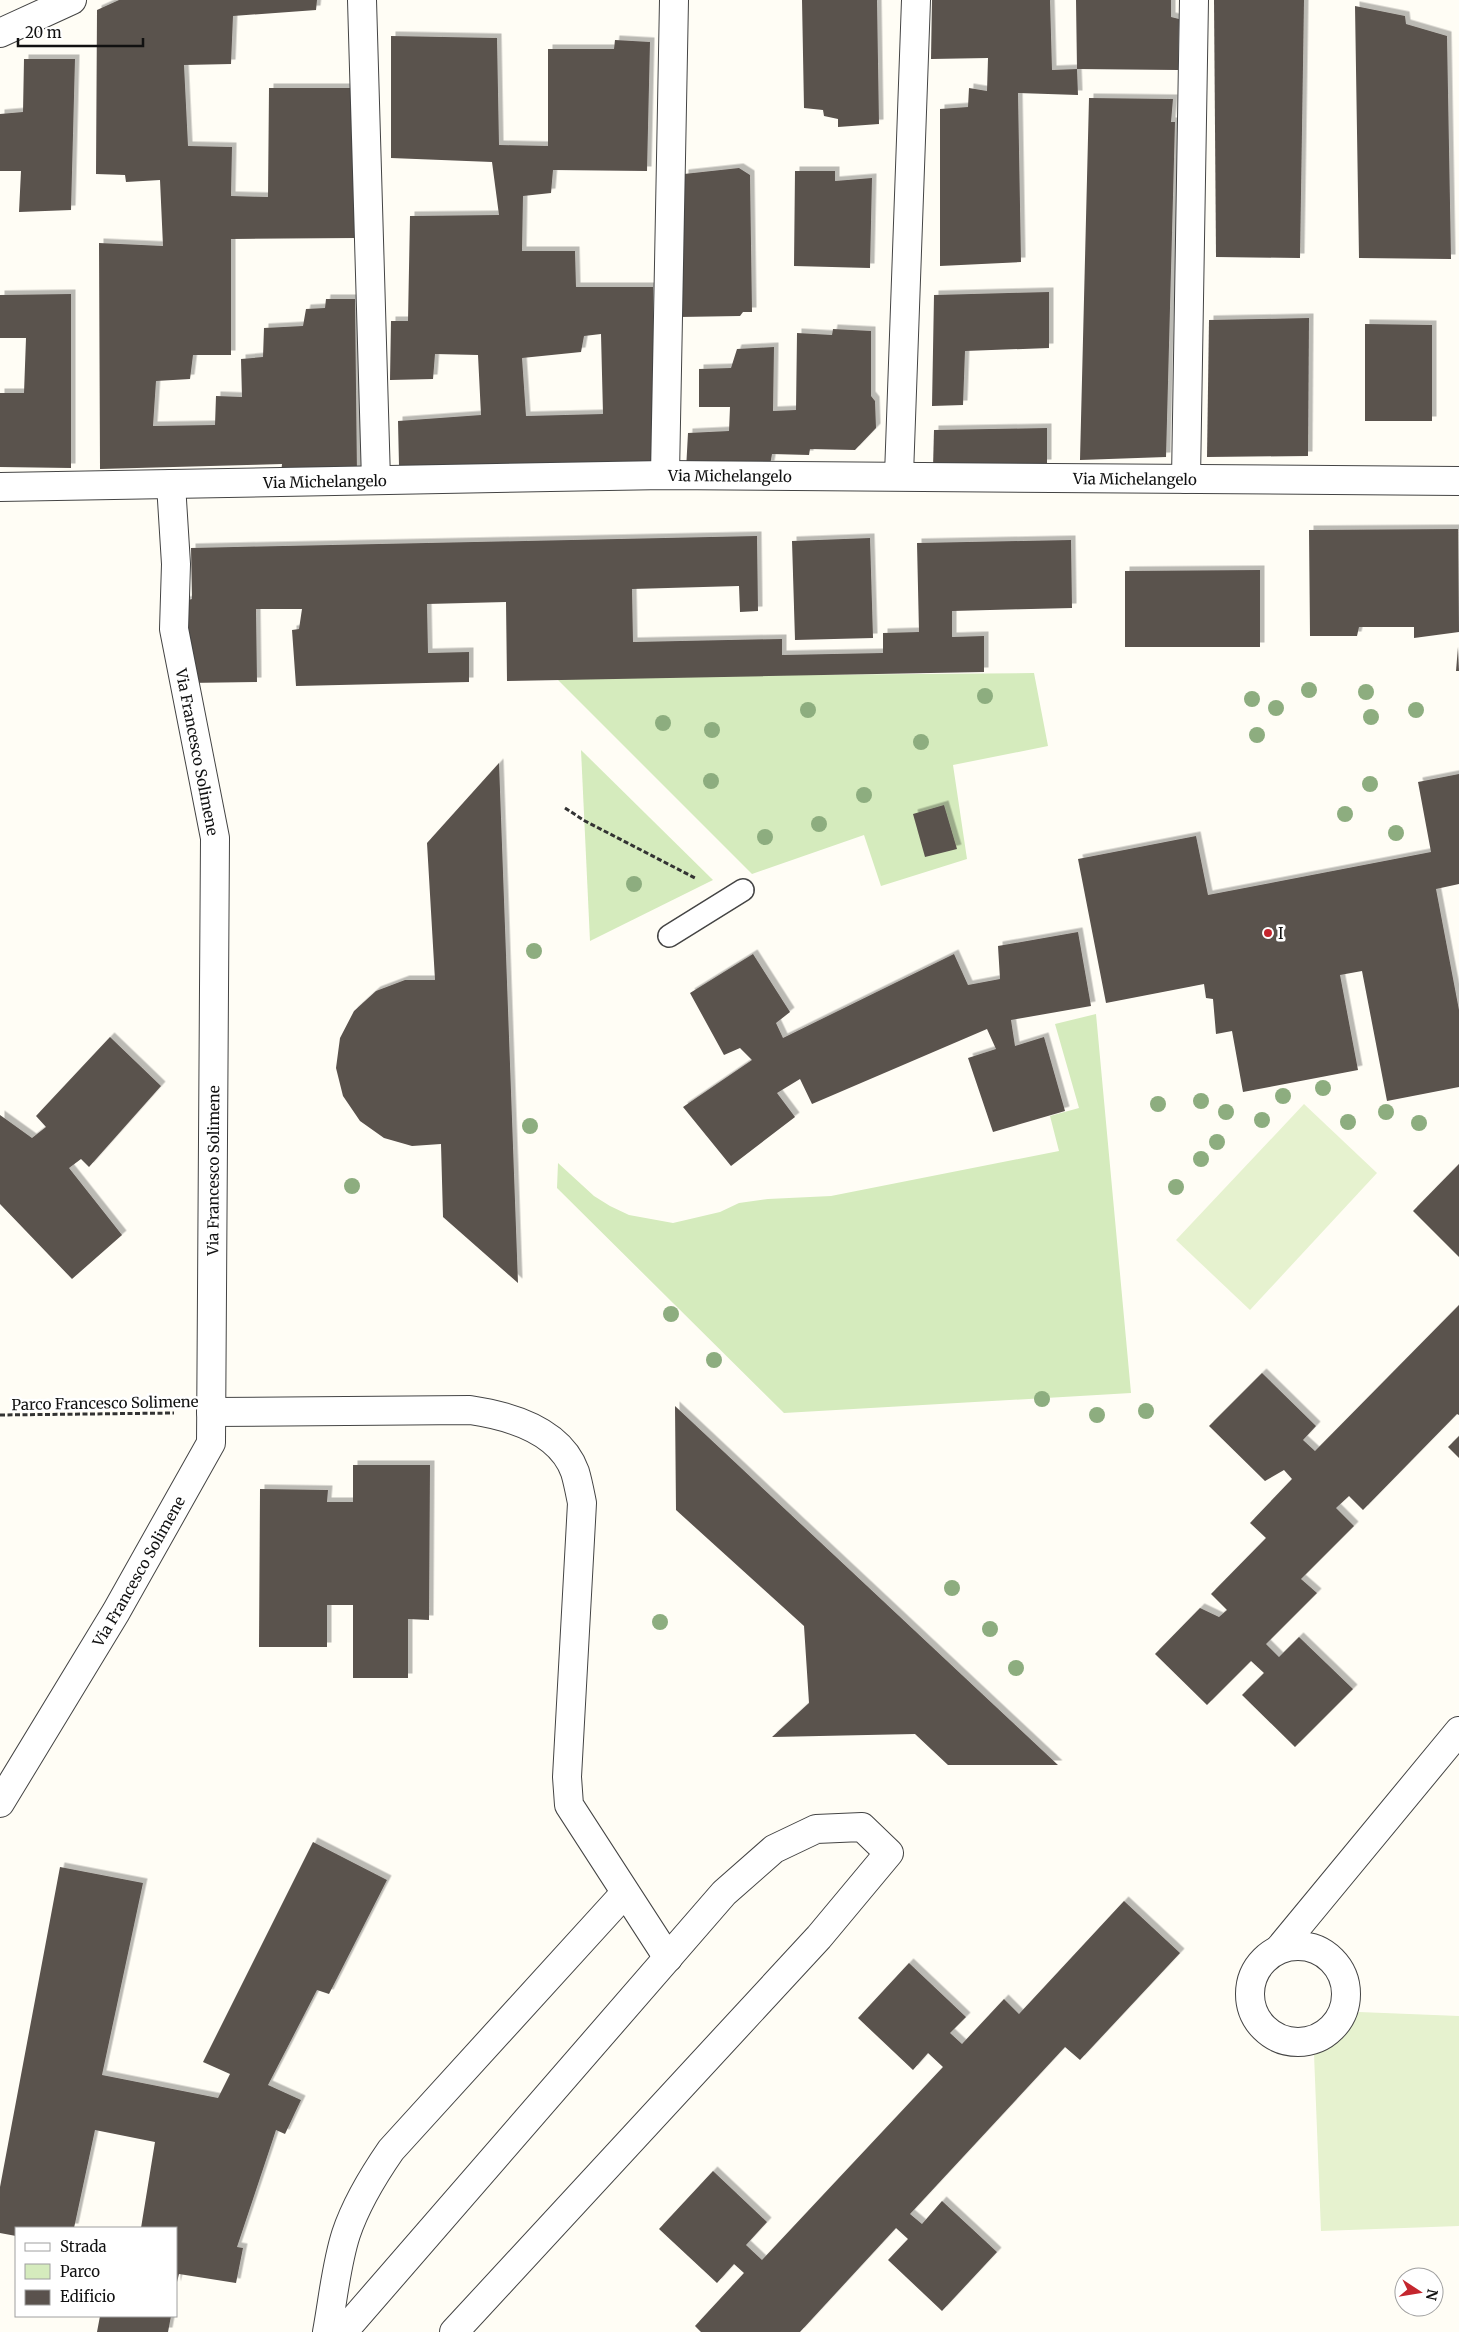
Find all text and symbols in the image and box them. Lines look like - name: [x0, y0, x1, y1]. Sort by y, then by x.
- scale bar: [18, 15, 142, 47]
- text: 20 m: [25, 23, 62, 42]
- street label: Via Michelangelo: [667, 466, 792, 485]
- street label: Via Michelangelo: [1072, 469, 1197, 489]
- street label: Via Michelangelo: [262, 471, 387, 492]
- street label: Via Francesco Solimene: [171, 666, 223, 837]
- place label: I: [1278, 924, 1284, 943]
- marker: I: [1262, 927, 1274, 939]
- street label: Via Francesco Solimene: [203, 1085, 223, 1256]
- street label: Parco Francesco Solimene: [11, 1392, 199, 1414]
- street label: Via Francesco Solimene: [87, 1493, 189, 1651]
- legend: [15, 2227, 178, 2317]
- text: Strada: [60, 2237, 107, 2256]
- text: Parco: [60, 2262, 100, 2281]
- north arrow: [1394, 2267, 1444, 2317]
- text: Edificio: [60, 2287, 116, 2306]
- text: N: [1422, 2287, 1442, 2302]

